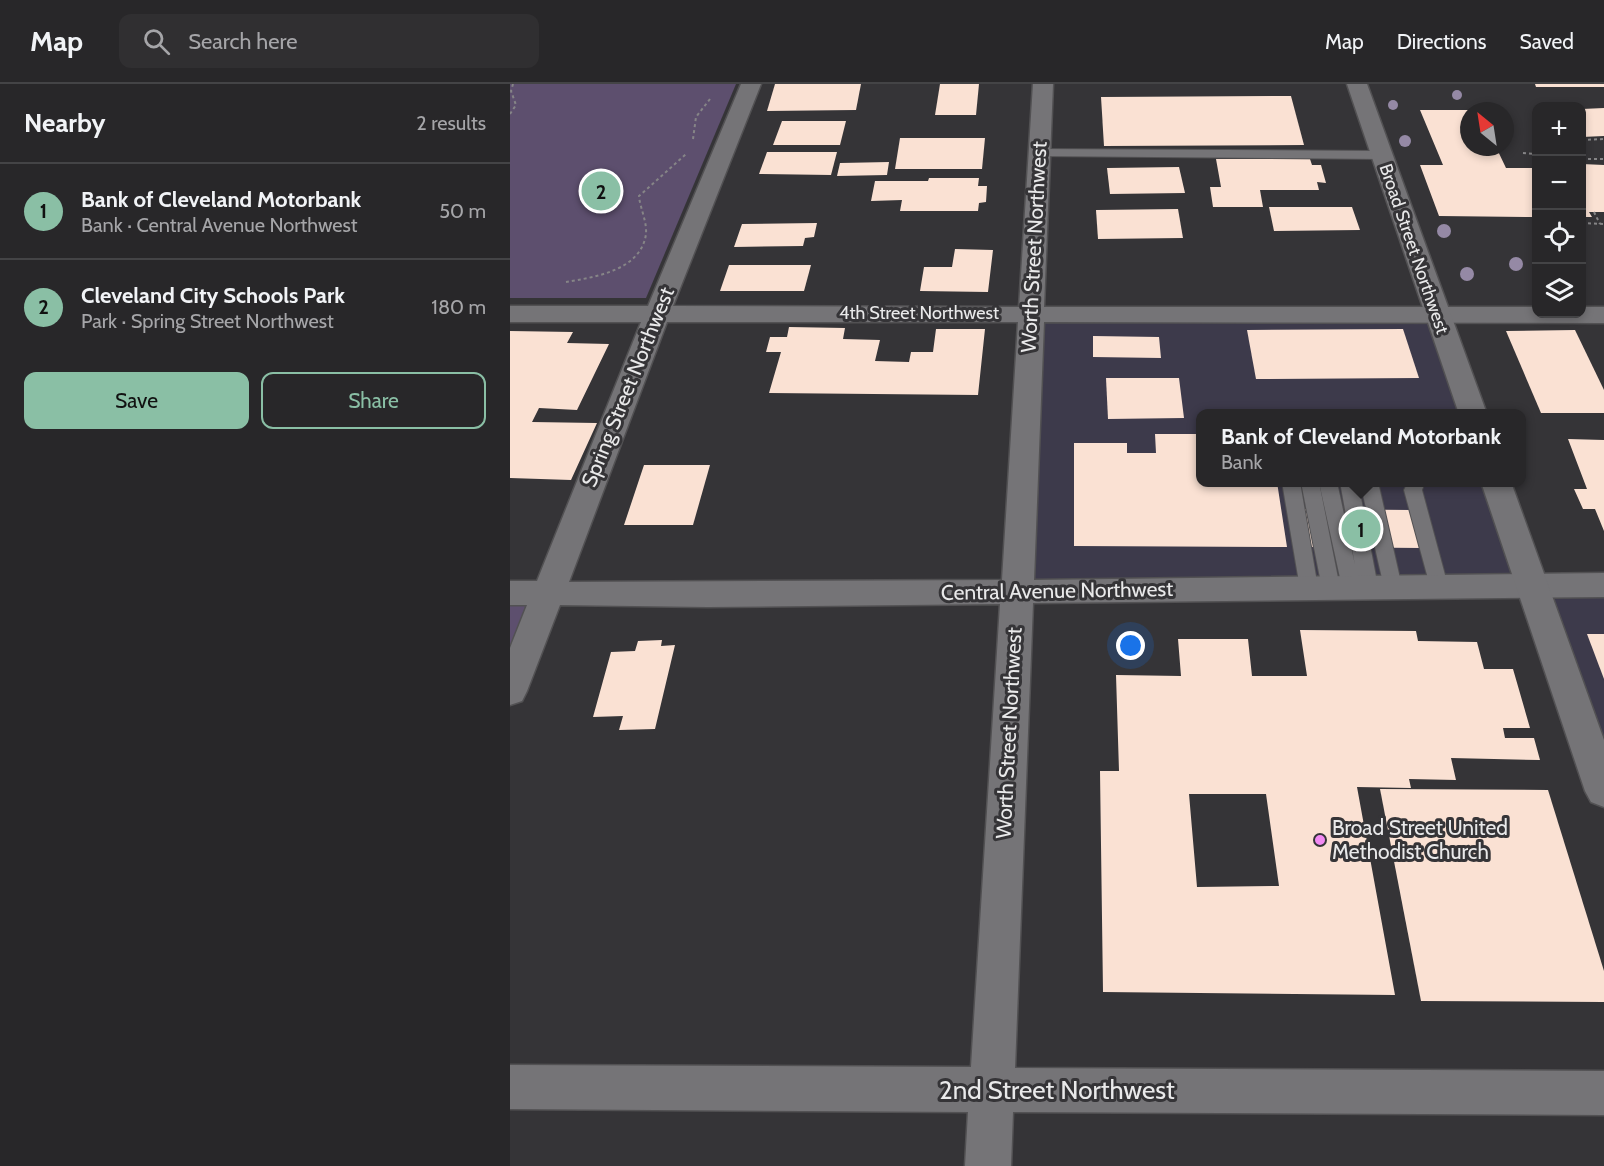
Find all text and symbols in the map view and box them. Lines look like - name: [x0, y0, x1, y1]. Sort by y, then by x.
- search box: [119, 14, 539, 68]
- text: Map: [30, 24, 83, 58]
- icon: search: [140, 25, 173, 58]
- text: Search here: [188, 28, 297, 55]
- text: Map: [1325, 29, 1364, 54]
- text: Directions: [1397, 29, 1486, 54]
- text: Saved: [1519, 29, 1574, 54]
- north arrow: [1460, 102, 1514, 156]
- map controls: [1532, 102, 1586, 318]
- button: +: [1532, 102, 1586, 156]
- text: Nearby: [24, 107, 105, 139]
- text: 2 results: [416, 111, 486, 135]
- street label: Worth Street Northwest: [1015, 141, 1052, 353]
- button: −: [1532, 156, 1586, 210]
- street label: Broad Street Northwest: [1375, 161, 1453, 337]
- pin: 2: [582, 168, 620, 214]
- text: Bank of Cleveland Motorbank: [81, 186, 361, 213]
- text: 1: [40, 199, 47, 223]
- text: 50 m: [439, 199, 486, 223]
- button: locate: [1532, 210, 1586, 264]
- text: Bank · Central Avenue Northwest: [81, 213, 358, 237]
- button: layers: [1532, 264, 1586, 318]
- text: Cleveland City Schools Park: [81, 282, 345, 309]
- street label: Spring Street Northwest: [576, 283, 679, 490]
- text: 2: [38, 295, 49, 319]
- text: 180 m: [431, 295, 486, 319]
- street label: 4th Street Northwest: [839, 302, 999, 324]
- text: Park · Spring Street Northwest: [81, 309, 334, 333]
- button: Save: [24, 372, 249, 429]
- button: Share: [261, 372, 486, 429]
- popup: [1196, 409, 1526, 487]
- text: Bank of Cleveland Motorbank: [1221, 423, 1501, 450]
- text: Bank: [1221, 450, 1263, 474]
- pin: 1: [1342, 506, 1380, 552]
- street label: Central Avenue Northwest: [941, 576, 1173, 605]
- street label: Worth Street Northwest: [990, 627, 1027, 839]
- your location: [1116, 631, 1145, 660]
- place label: Broad Street United Methodist Church: [1332, 815, 1508, 864]
- marker: Broad Street United Methodist Church: [1313, 833, 1327, 847]
- street label: 2nd Street Northwest: [939, 1074, 1175, 1106]

